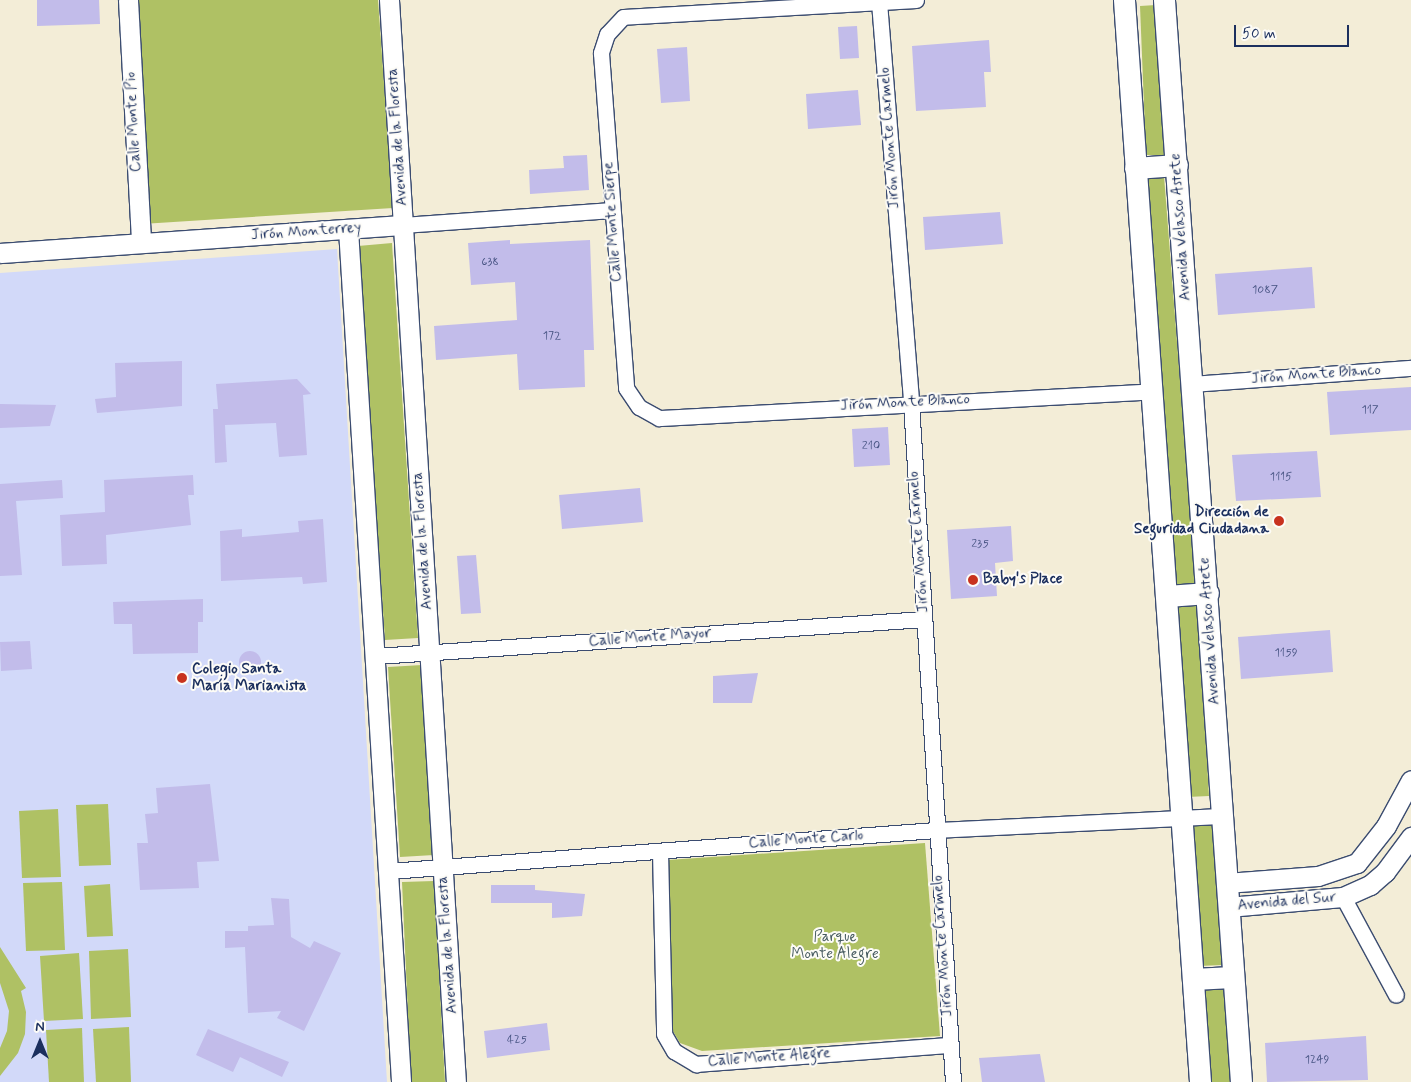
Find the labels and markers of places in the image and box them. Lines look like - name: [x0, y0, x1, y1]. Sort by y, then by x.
- place label: Dirección de Seguridad Ciudadana: [1138, 503, 1269, 538]
- marker: Dirección de Seguridad Ciudadana: [1273, 515, 1285, 527]
- place label: Baby's Place: [983, 571, 1063, 589]
- marker: Baby's Place: [967, 574, 979, 586]
- place label: Colegio Santa María Marianista: [192, 660, 307, 695]
- marker: Colegio Santa María Marianista: [176, 672, 188, 684]

